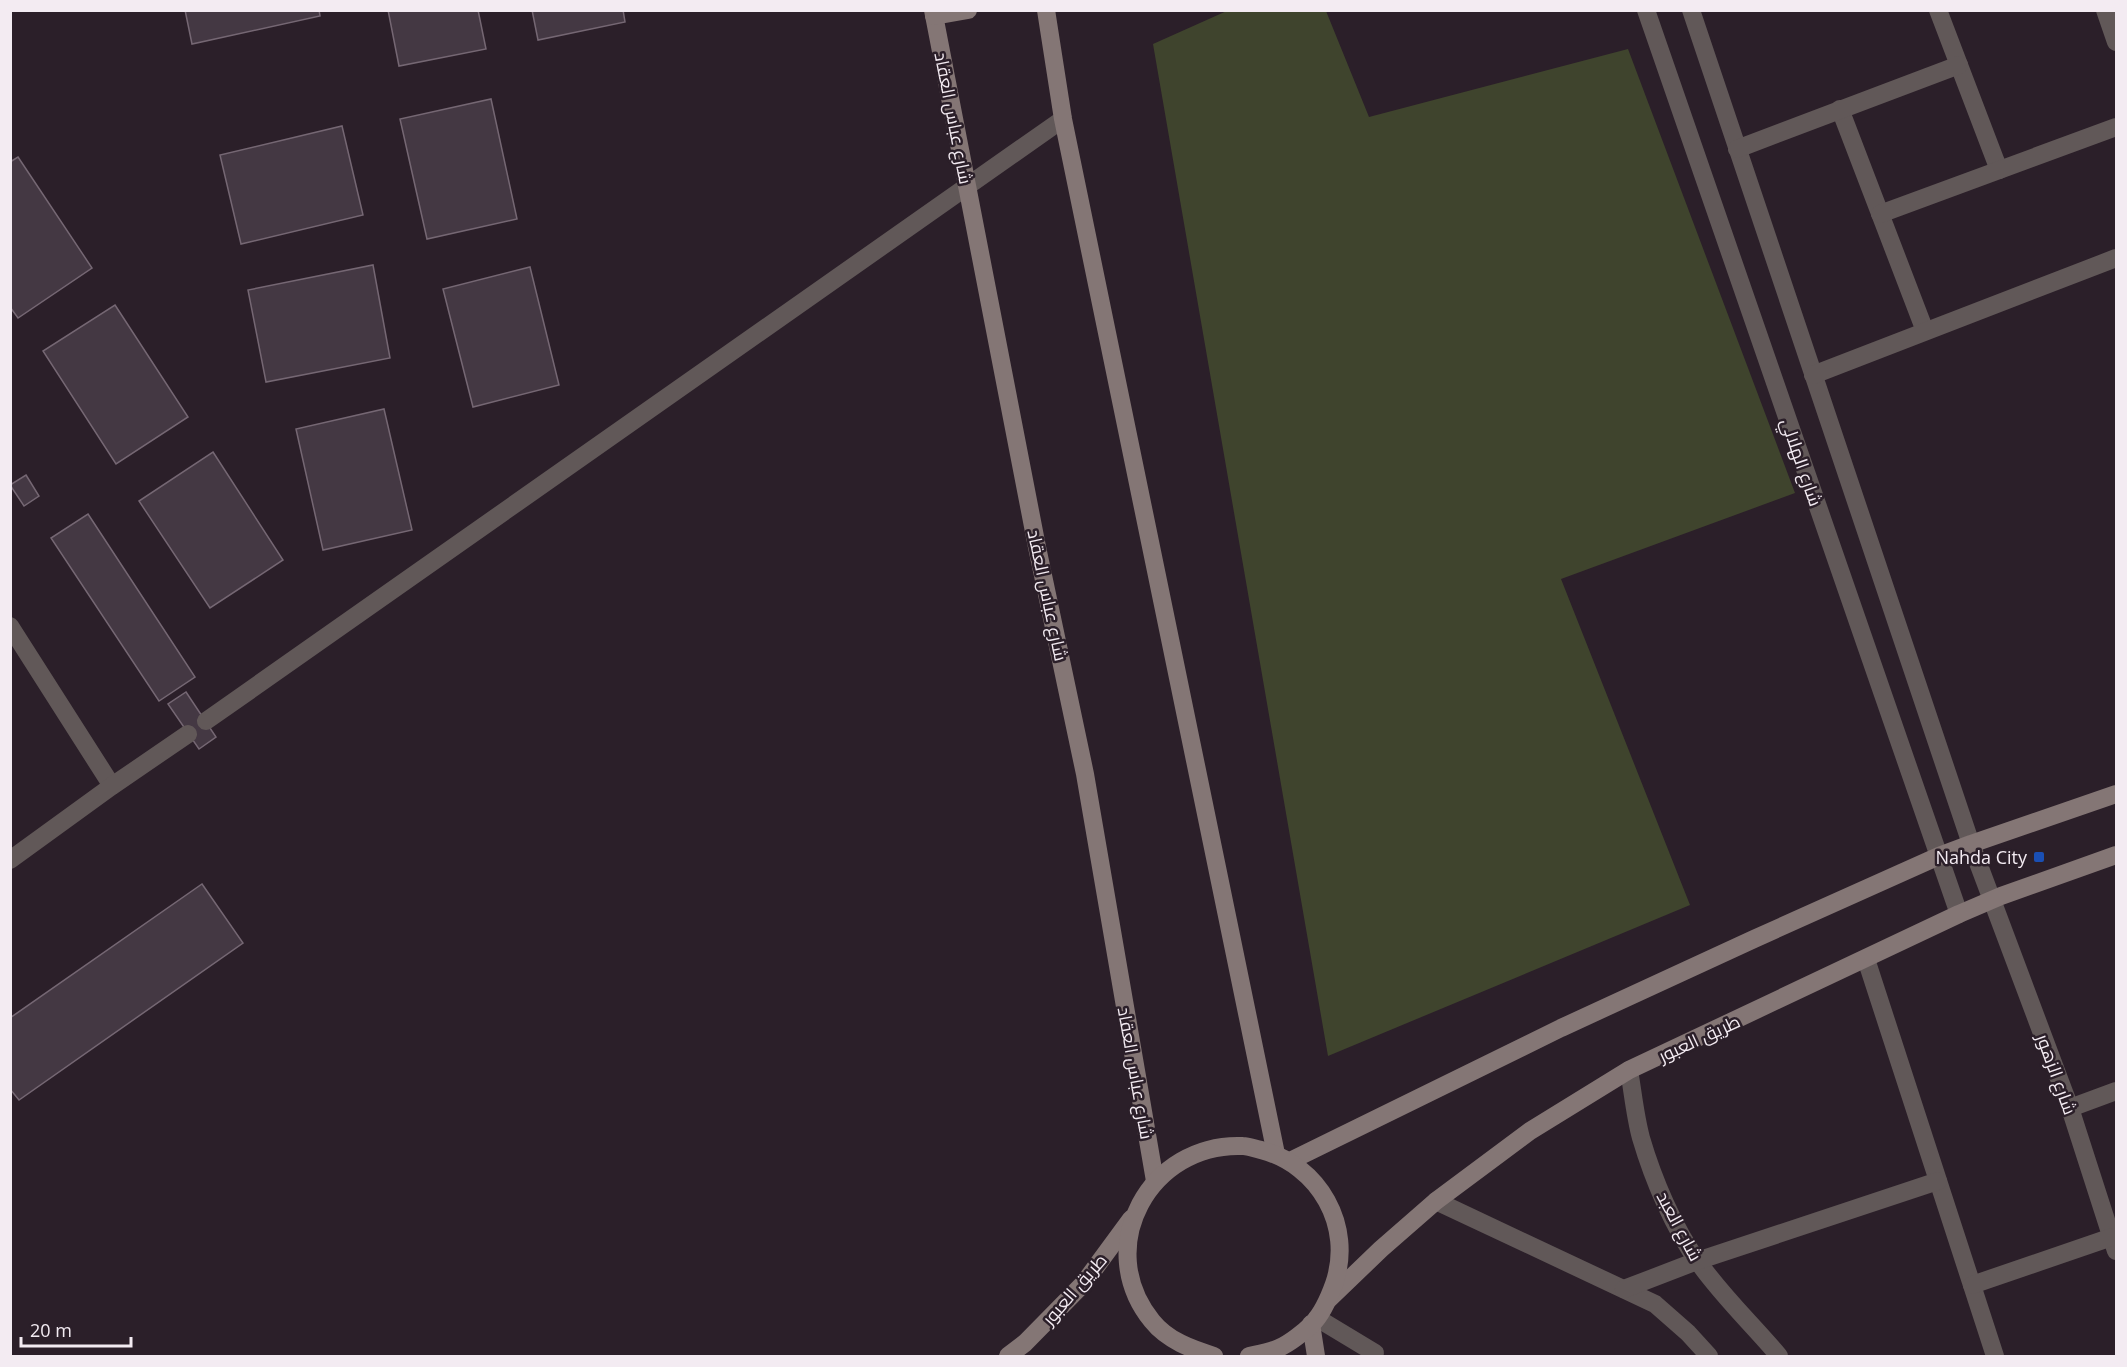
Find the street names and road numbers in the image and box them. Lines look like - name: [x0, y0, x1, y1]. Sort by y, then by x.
- street label: شارع عباس العقاد: [928, 50, 979, 186]
- street label: شارع الهلالي: [1773, 415, 1828, 510]
- street label: شارع عباس العقاد: [1021, 527, 1074, 663]
- street label: شارع عباس العقاد: [1112, 1005, 1159, 1141]
- street label: طريق العبور: [1653, 1009, 1744, 1069]
- street label: شارع الزهور: [2030, 1029, 2083, 1118]
- street label: شارع العبد: [1651, 1187, 1708, 1266]
- street label: طريق العبور: [1036, 1248, 1113, 1331]

